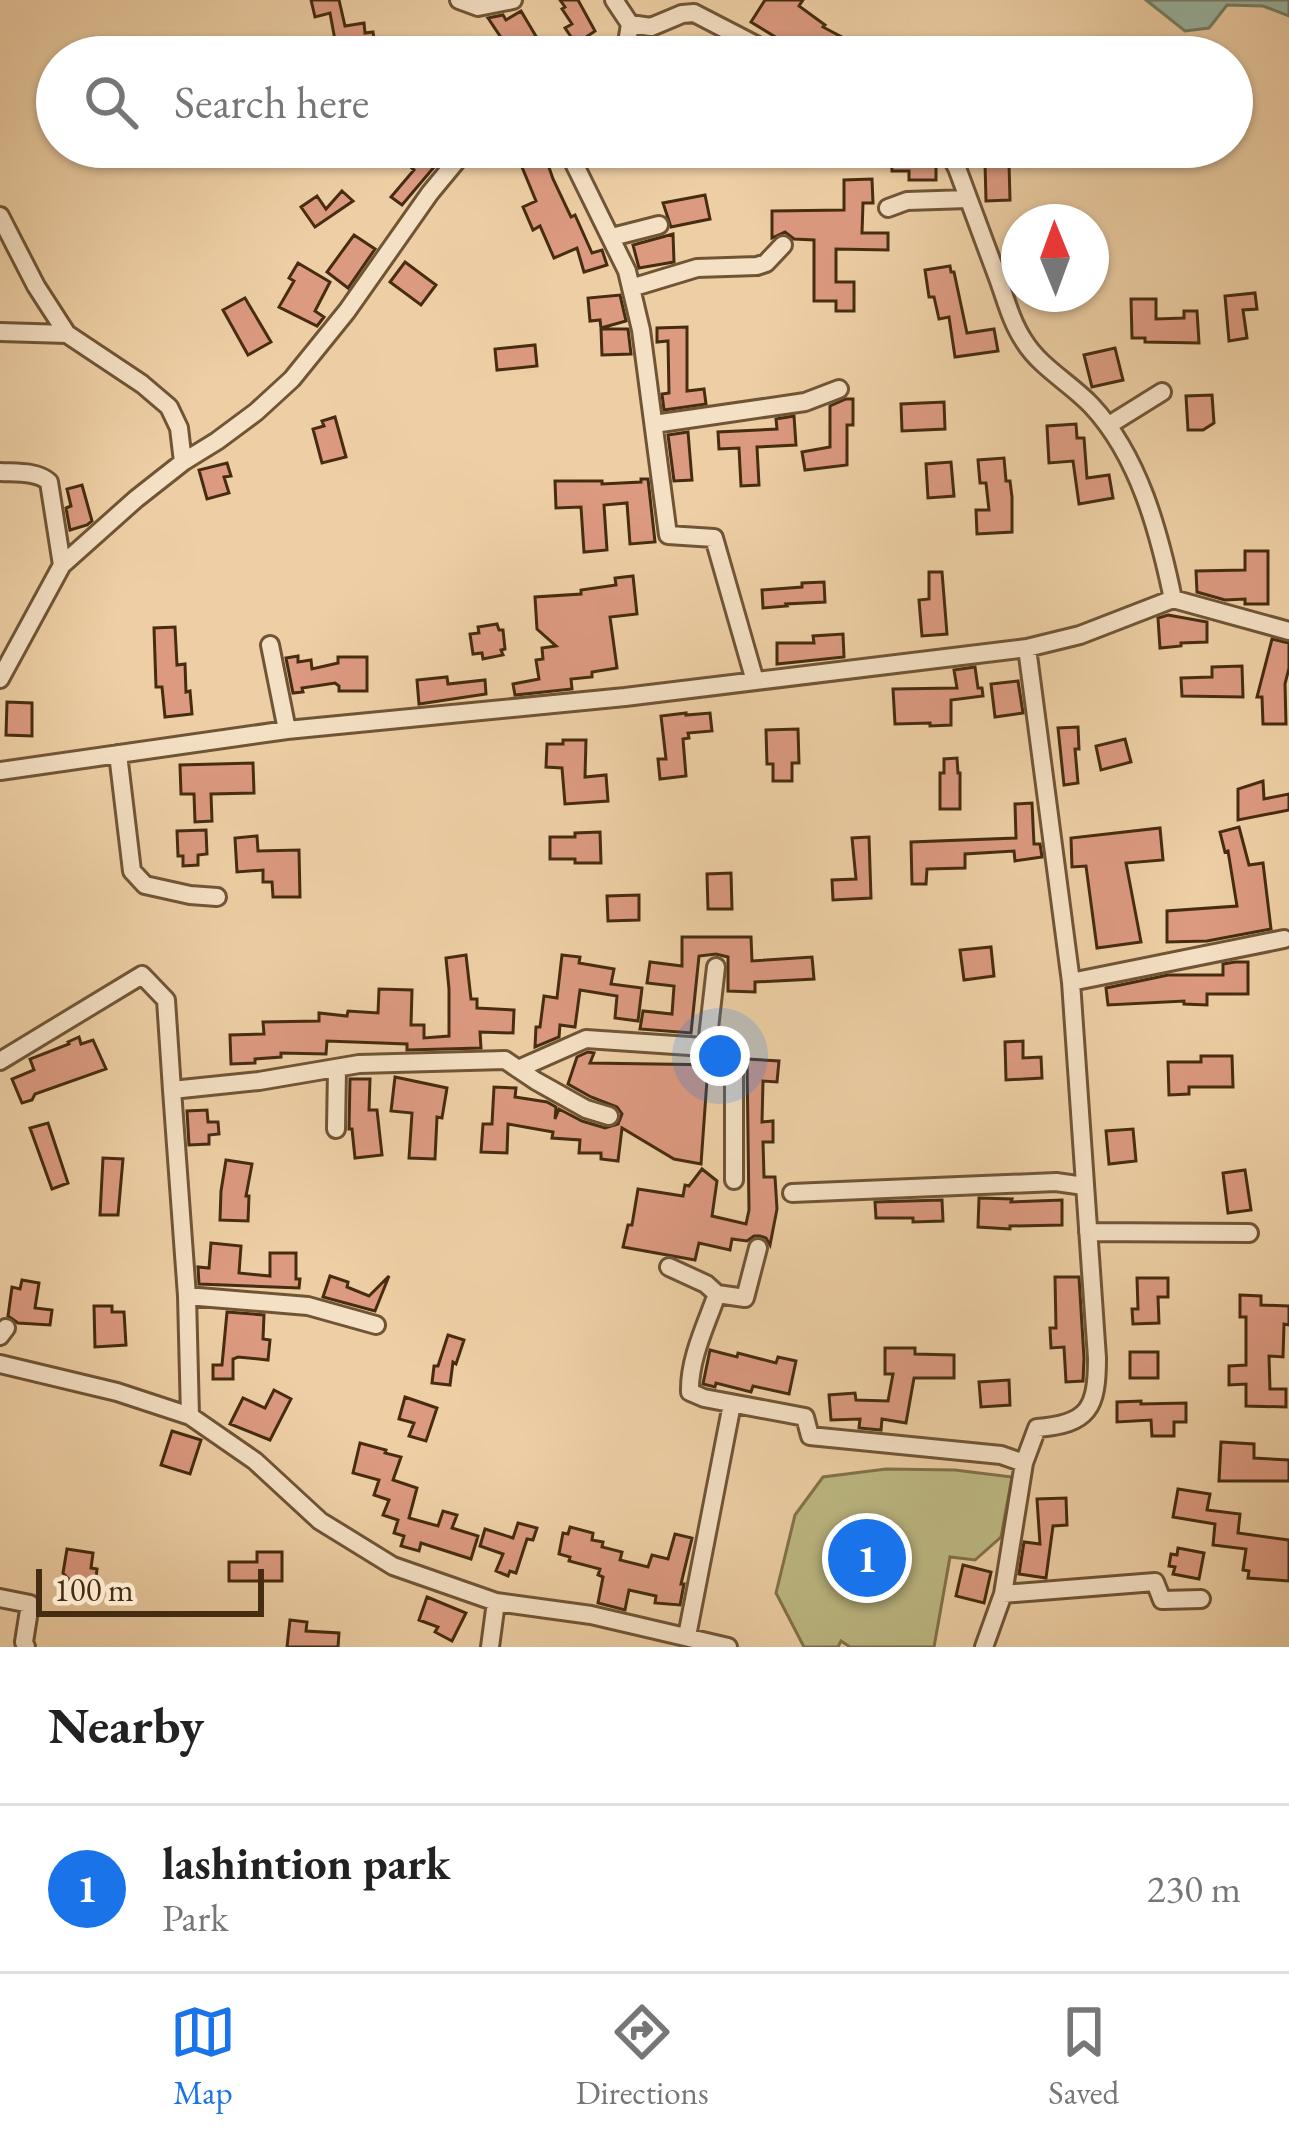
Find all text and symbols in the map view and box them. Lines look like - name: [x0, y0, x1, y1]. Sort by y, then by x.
- search box: [36, 36, 1253, 168]
- icon: search: [78, 69, 144, 135]
- text: Search here: [174, 73, 369, 131]
- north arrow: [1001, 204, 1109, 312]
- your location: [690, 1026, 750, 1086]
- pin: 1: [828, 1513, 906, 1603]
- scale bar: [36, 1563, 264, 1616]
- text: 100 m: [54, 1568, 134, 1611]
- text: Nearby: [48, 1692, 204, 1758]
- text: lashintion park: [162, 1834, 450, 1892]
- text: 1: [77, 1863, 97, 1914]
- text: 230 m: [1147, 1863, 1241, 1914]
- text: Park: [162, 1892, 228, 1943]
- tab: Map: [170, 1999, 236, 2114]
- tab: Directions: [576, 1999, 709, 2114]
- tab: Saved: [1048, 1999, 1119, 2114]

